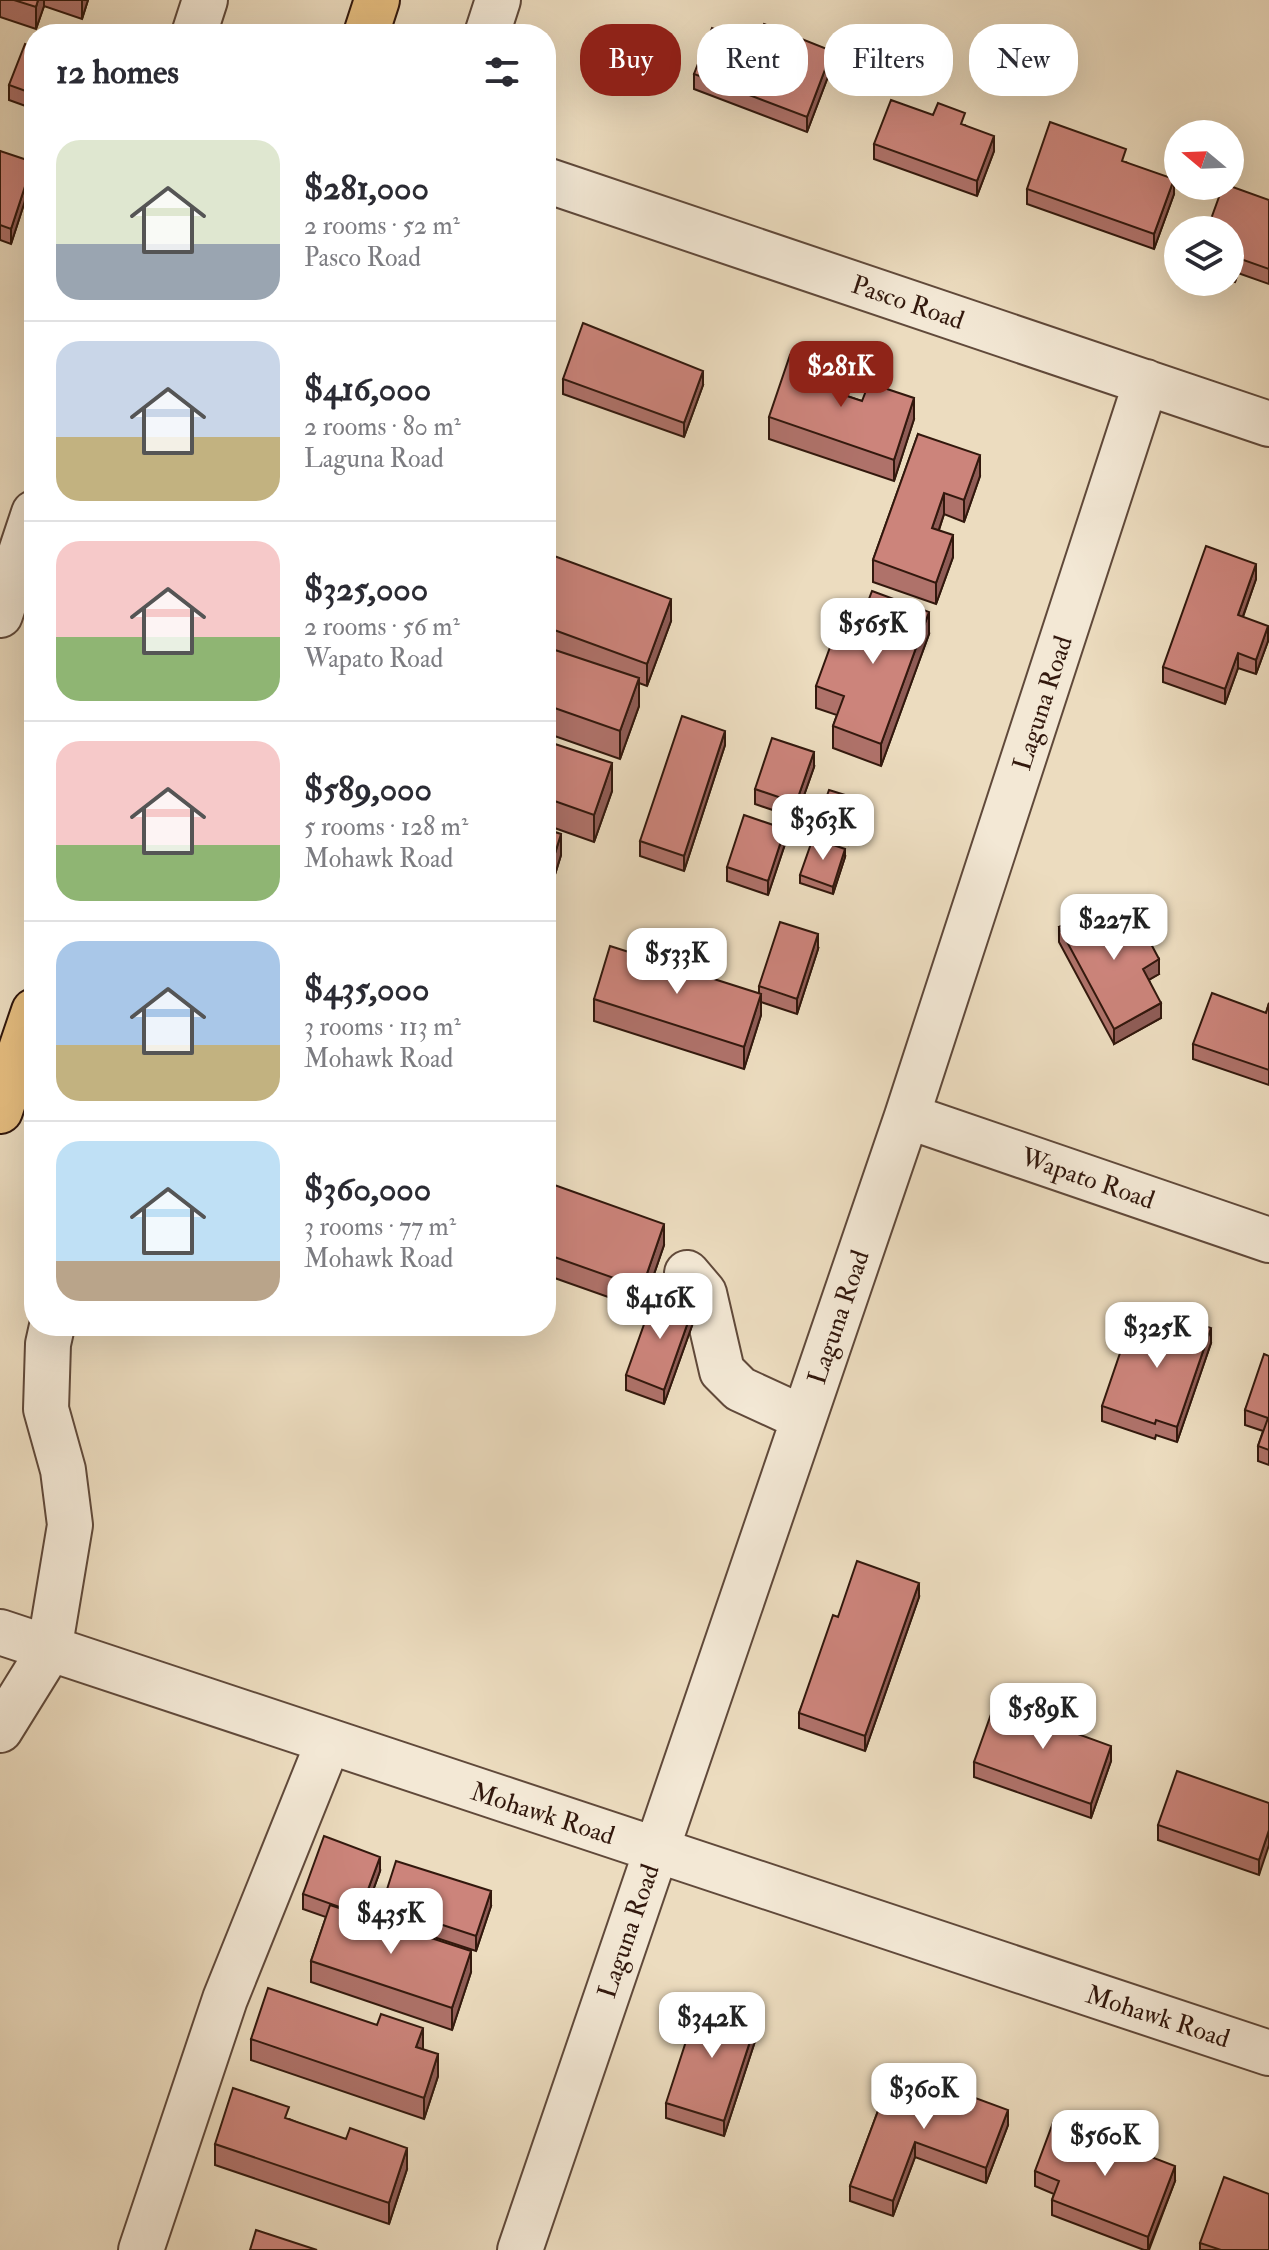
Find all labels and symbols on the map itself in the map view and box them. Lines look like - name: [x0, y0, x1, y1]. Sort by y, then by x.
- north arrow: [1164, 120, 1244, 200]
- street label: Pasco Road: [847, 269, 968, 337]
- pin: $281K: [785, 341, 897, 409]
- pin: $565K: [817, 598, 929, 666]
- street label: Laguna Road: [1006, 632, 1080, 775]
- pin: $363K: [767, 794, 879, 862]
- pin: $227K: [1058, 894, 1170, 962]
- pin: $533K: [621, 928, 733, 996]
- street label: Wapato Road: [1015, 1141, 1159, 1218]
- street label: Laguna Road: [801, 1246, 877, 1389]
- pin: $416K: [604, 1273, 716, 1341]
- pin: $325K: [1101, 1302, 1213, 1370]
- pin: $589K: [987, 1683, 1099, 1751]
- street label: Mohawk Road: [467, 1776, 619, 1852]
- street label: Laguna Road: [591, 1860, 667, 2003]
- pin: $435K: [335, 1888, 447, 1956]
- street label: Mohawk Road: [1082, 1979, 1234, 2055]
- pin: $342K: [656, 1992, 768, 2060]
- pin: $360K: [868, 2063, 980, 2131]
- pin: $560K: [1049, 2110, 1161, 2178]

